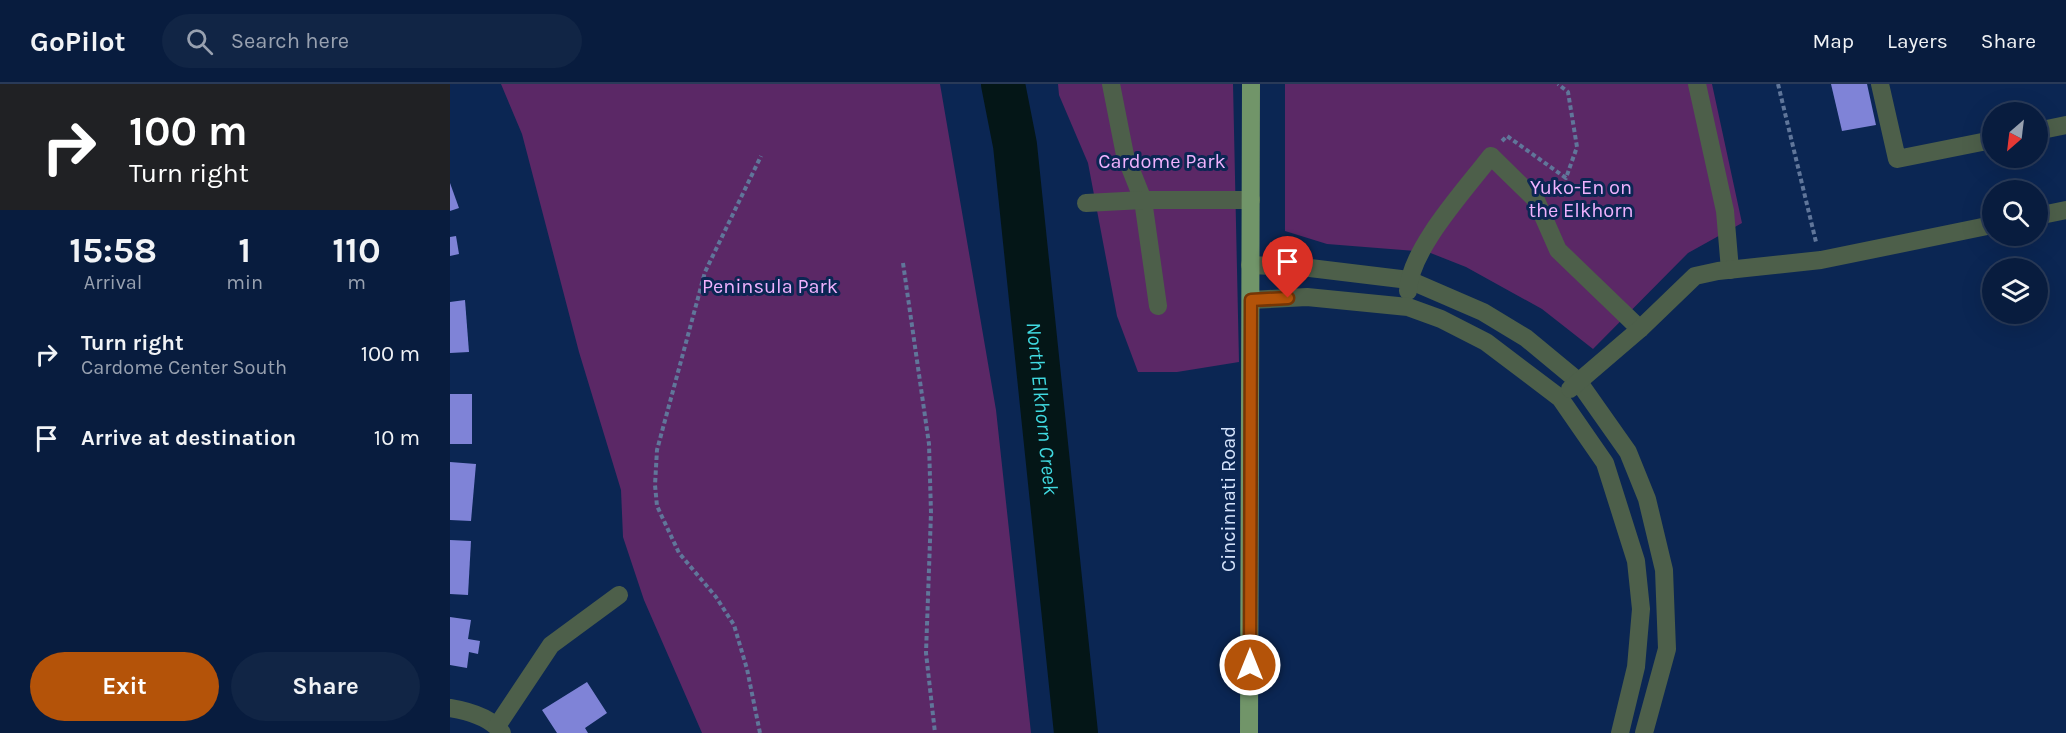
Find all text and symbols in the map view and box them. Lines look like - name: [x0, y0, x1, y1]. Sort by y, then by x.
- search box: [162, 14, 582, 68]
- text: GoPilot: [30, 25, 126, 58]
- icon: search: [183, 25, 216, 58]
- text: Search here: [231, 28, 349, 54]
- text: Map: [1812, 29, 1854, 53]
- text: Layers: [1887, 29, 1948, 53]
- text: Share: [1981, 29, 2036, 53]
- north arrow: [1982, 102, 2048, 168]
- map controls: [1982, 102, 2048, 324]
- text: 100 m: [129, 106, 248, 156]
- icon: right: [30, 108, 108, 186]
- park label: Cardome Park: [1098, 150, 1226, 173]
- text: Turn right: [129, 157, 249, 189]
- park label: Yuko-En on the Elkhorn: [1528, 176, 1634, 222]
- button: search: [1982, 180, 2048, 246]
- text: 15:58: [69, 229, 157, 271]
- text: 1: [238, 229, 251, 271]
- text: 110: [332, 229, 381, 271]
- pin: [1262, 236, 1313, 298]
- icon: arrive: [1271, 245, 1304, 278]
- button: layers: [1982, 258, 2048, 324]
- text: Arrival: [84, 271, 142, 294]
- text: min: [226, 271, 263, 294]
- text: m: [347, 271, 366, 294]
- park label: Peninsula Park: [702, 275, 838, 298]
- water label: North Elkhorn Creek: [1021, 321, 1063, 496]
- text: Turn right: [81, 330, 184, 356]
- icon: right: [30, 338, 63, 371]
- text: 100 m: [361, 341, 420, 367]
- text: Cardome Center South: [81, 356, 287, 379]
- icon: arrive: [30, 422, 63, 455]
- text: Arrive at destination: [81, 425, 296, 451]
- text: 10 m: [374, 425, 420, 451]
- street label: Cincinnati Road: [1217, 426, 1240, 572]
- position arrow: [1218, 633, 1282, 697]
- button: Exit: [30, 652, 219, 721]
- button: Share: [231, 652, 420, 721]

